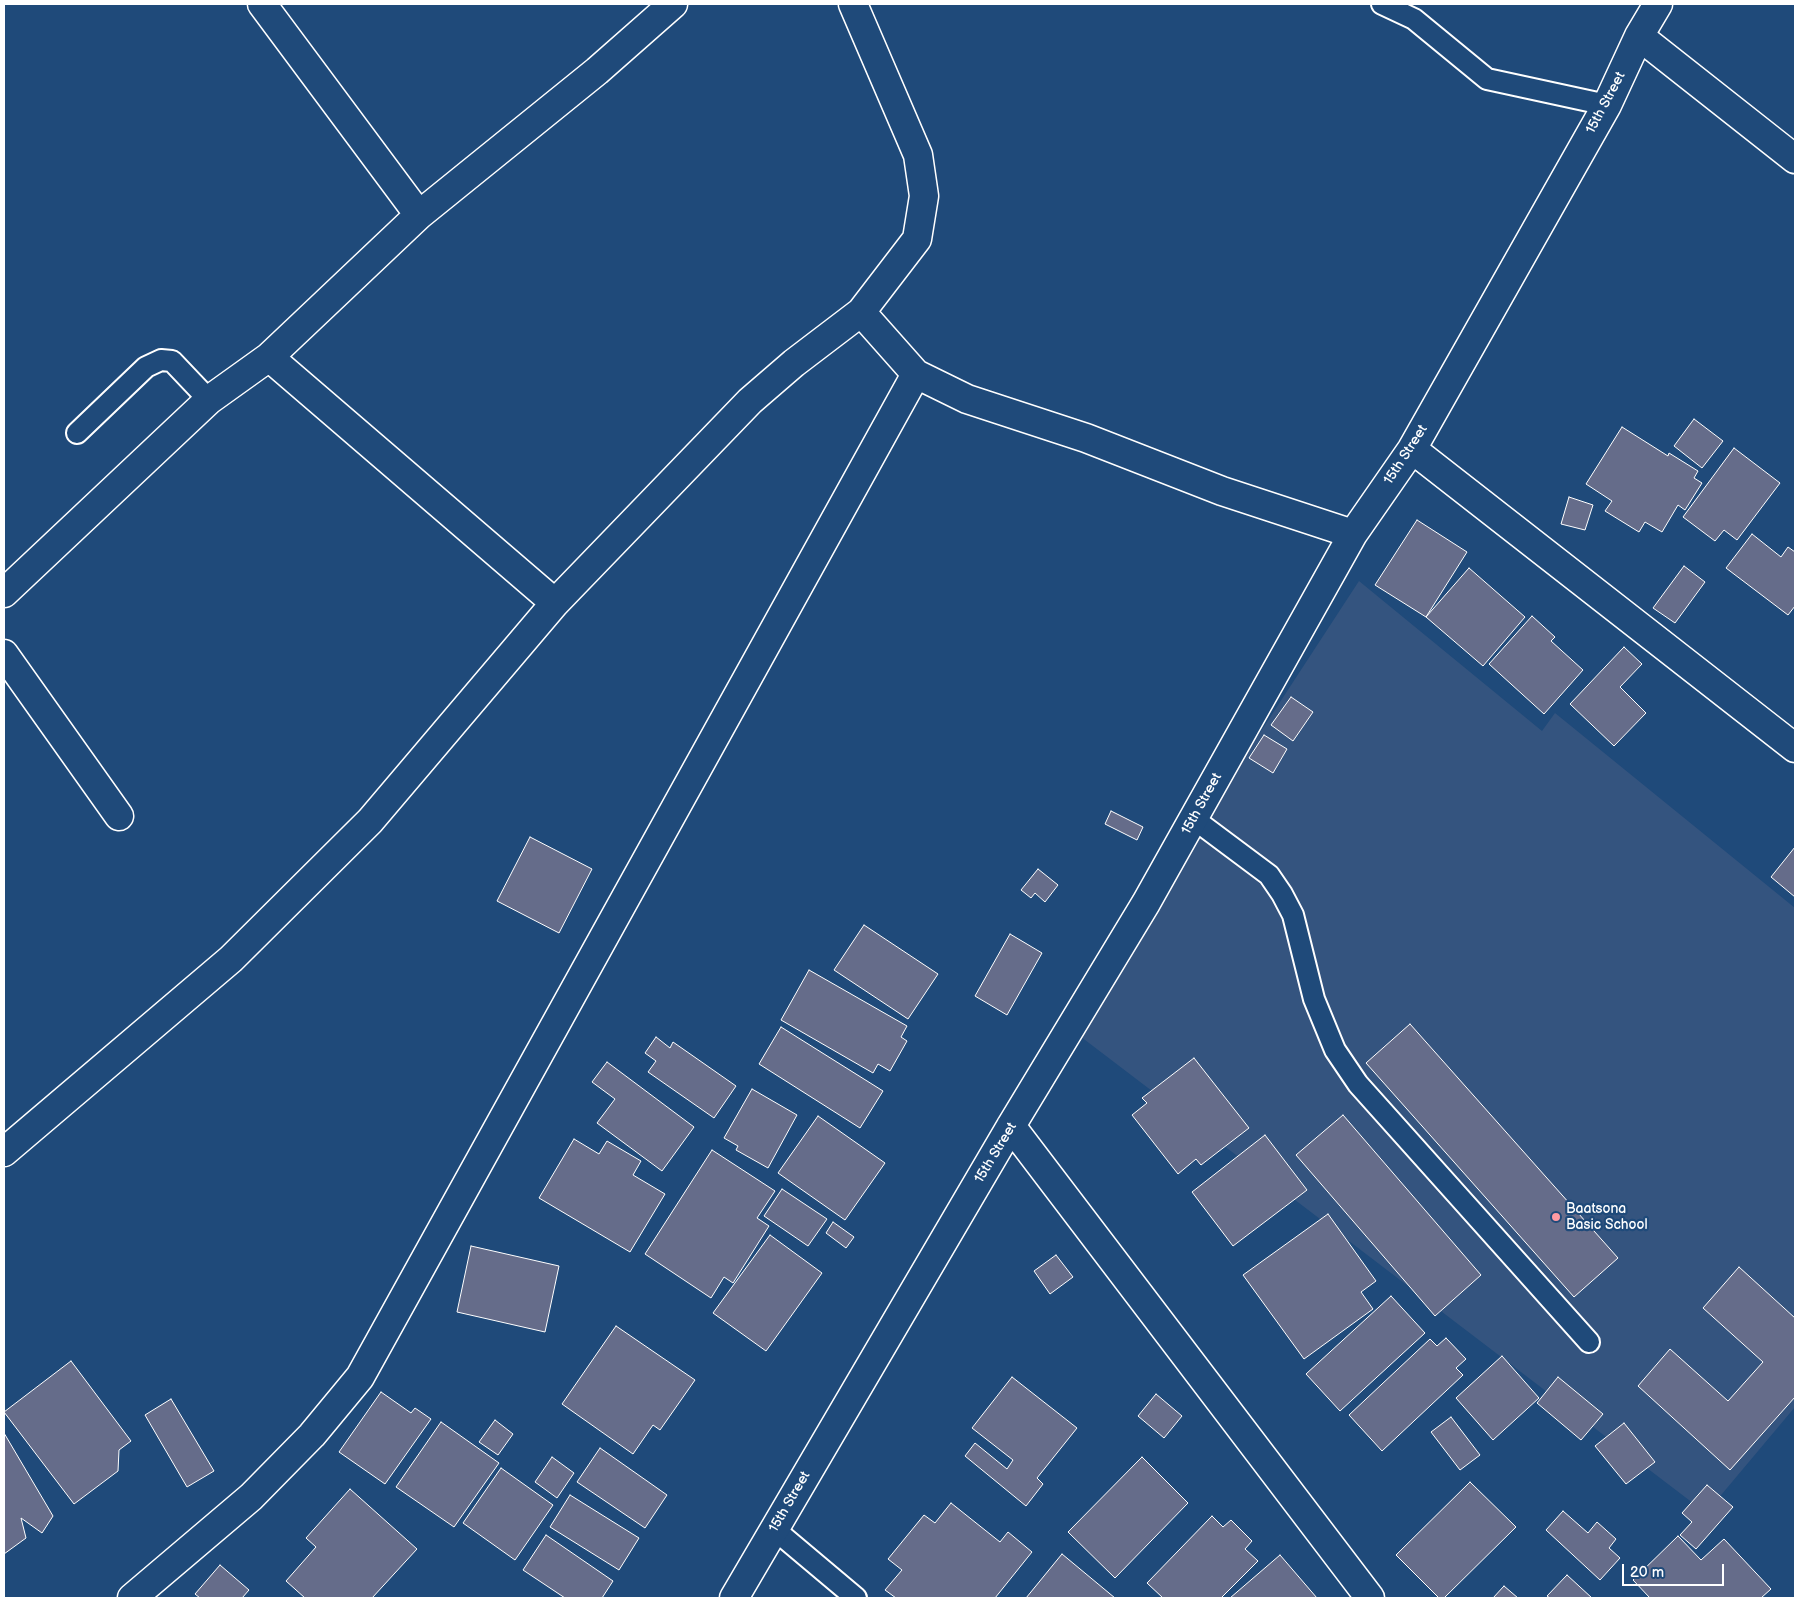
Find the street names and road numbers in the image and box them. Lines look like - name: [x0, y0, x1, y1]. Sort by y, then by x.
- street label: 15th Street: [1583, 69, 1629, 137]
- street label: 15th Street: [1381, 422, 1431, 488]
- street label: 15th Street: [1178, 770, 1226, 838]
- street label: 15th Street: [971, 1120, 1021, 1186]
- street label: 15th Street: [766, 1468, 814, 1536]

